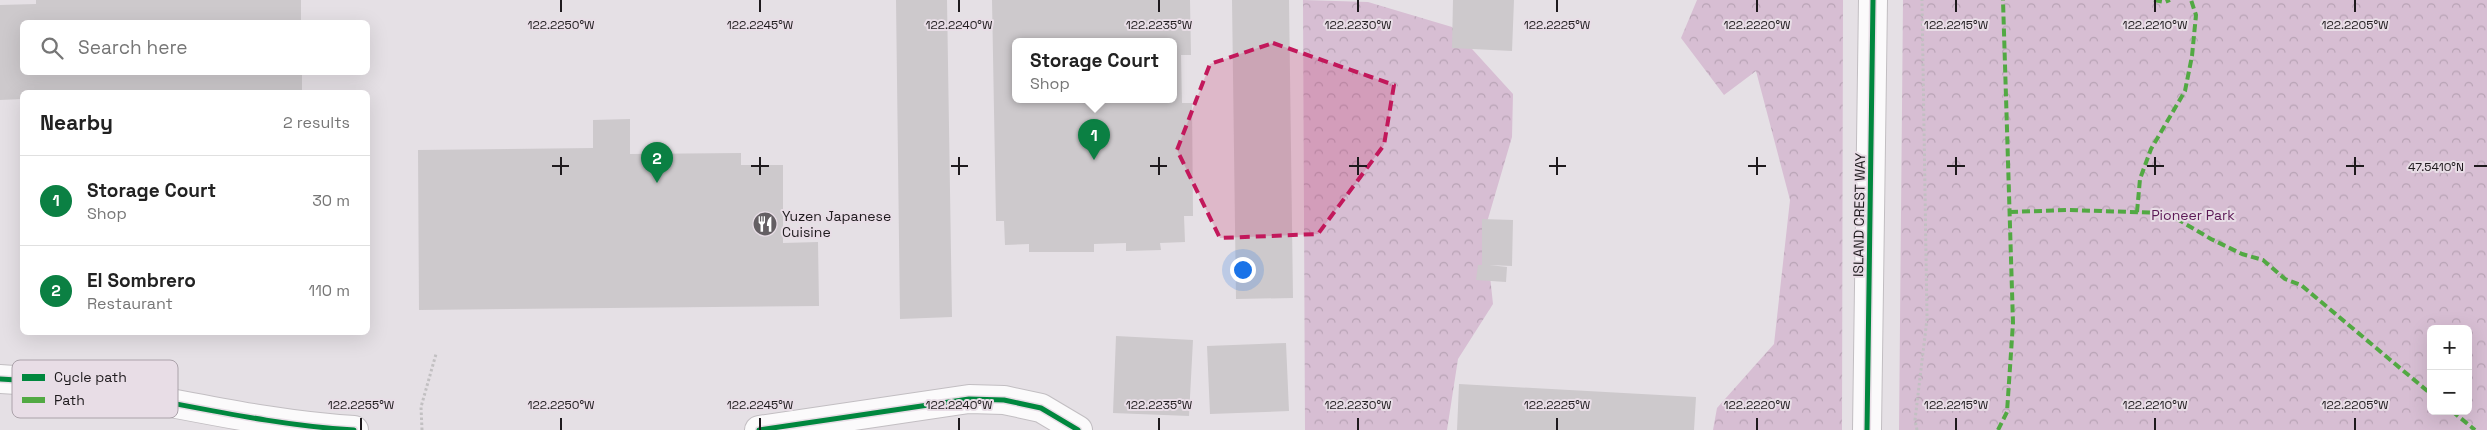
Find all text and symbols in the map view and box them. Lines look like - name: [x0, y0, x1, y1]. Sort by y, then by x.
- text: 122.2250°W: [528, 17, 595, 33]
- text: 122.2245°W: [727, 17, 794, 33]
- text: 122.2240°W: [926, 17, 993, 33]
- text: 122.2235°W: [1126, 17, 1193, 33]
- text: 122.2230°W: [1325, 17, 1392, 33]
- text: 122.2225°W: [1524, 17, 1591, 33]
- text: 122.2220°W: [1724, 17, 1791, 33]
- text: 122.2215°W: [1924, 17, 1989, 33]
- text: 122.2210°W: [2123, 17, 2188, 33]
- text: 122.2205°W: [2322, 17, 2389, 33]
- search box: [20, 20, 370, 75]
- icon: search: [38, 34, 66, 62]
- text: Search here: [78, 35, 188, 60]
- popup: [1012, 38, 1177, 103]
- text: Storage Court: [1030, 48, 1159, 73]
- text: Shop: [1030, 73, 1070, 94]
- text: Nearby: [40, 109, 113, 136]
- text: 2 results: [283, 112, 350, 133]
- pin: 1: [1078, 119, 1110, 160]
- pin: 2: [641, 142, 673, 183]
- street label: ISLAND CREST WAY: [1849, 152, 1869, 277]
- text: 47.5410°N: [2408, 159, 2464, 175]
- text: Storage Court: [87, 178, 216, 203]
- text: 1: [52, 190, 60, 211]
- text: 30 m: [312, 190, 350, 211]
- text: Shop: [87, 203, 127, 224]
- park label: Pioneer Park: [2151, 206, 2235, 224]
- place label: Yuzen Japanese Cuisine: [782, 207, 891, 241]
- restaurant icon: Yuzen Japanese Cuisine: [752, 211, 778, 237]
- your location: [1230, 257, 1256, 283]
- text: El Sombrero: [87, 268, 196, 293]
- text: 2: [51, 280, 61, 301]
- text: 110 m: [308, 280, 350, 301]
- text: Restaurant: [87, 293, 173, 314]
- map controls: [2427, 325, 2472, 415]
- button: +: [2427, 325, 2472, 370]
- legend: [12, 360, 178, 418]
- text: Cycle path: [54, 368, 127, 386]
- button: −: [2427, 370, 2472, 415]
- text: Path: [54, 391, 85, 409]
- text: 122.2255°W: [328, 397, 395, 413]
- text: 122.2250°W: [528, 397, 595, 413]
- text: 122.2245°W: [727, 397, 794, 413]
- text: 122.2240°W: [926, 397, 993, 413]
- text: 122.2235°W: [1126, 397, 1193, 413]
- text: 122.2230°W: [1325, 397, 1392, 413]
- text: 122.2225°W: [1524, 397, 1591, 413]
- text: 122.2220°W: [1724, 397, 1791, 413]
- text: 122.2215°W: [1924, 397, 1989, 413]
- text: 122.2210°W: [2123, 397, 2188, 413]
- text: 122.2205°W: [2322, 397, 2389, 413]

